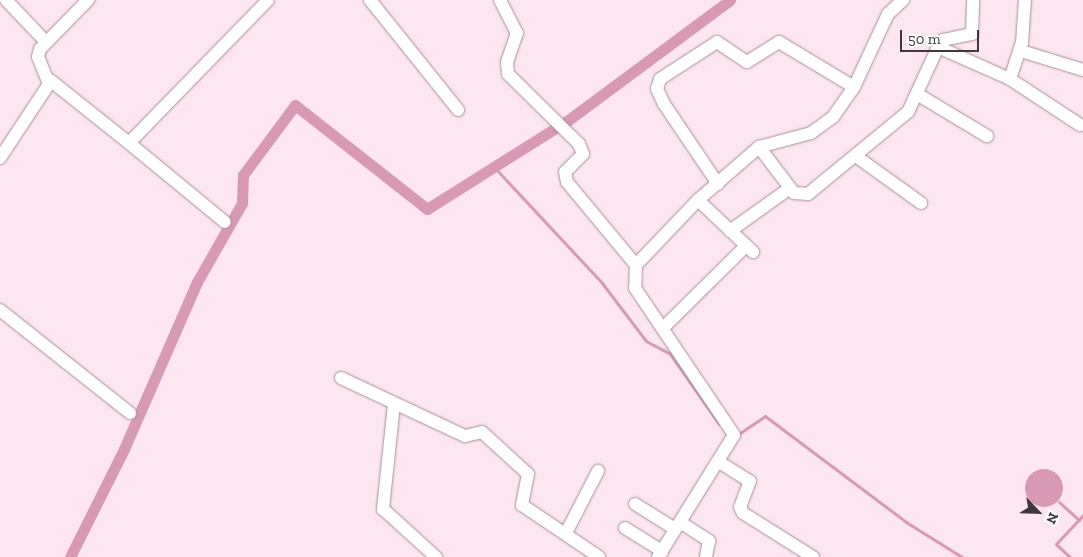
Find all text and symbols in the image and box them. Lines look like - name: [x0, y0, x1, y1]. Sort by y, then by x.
- scale bar: [903, 20, 982, 52]
- text: 50 m: [908, 30, 941, 48]
- north arrow: [1013, 487, 1063, 537]
- text: N: [1042, 510, 1062, 527]

